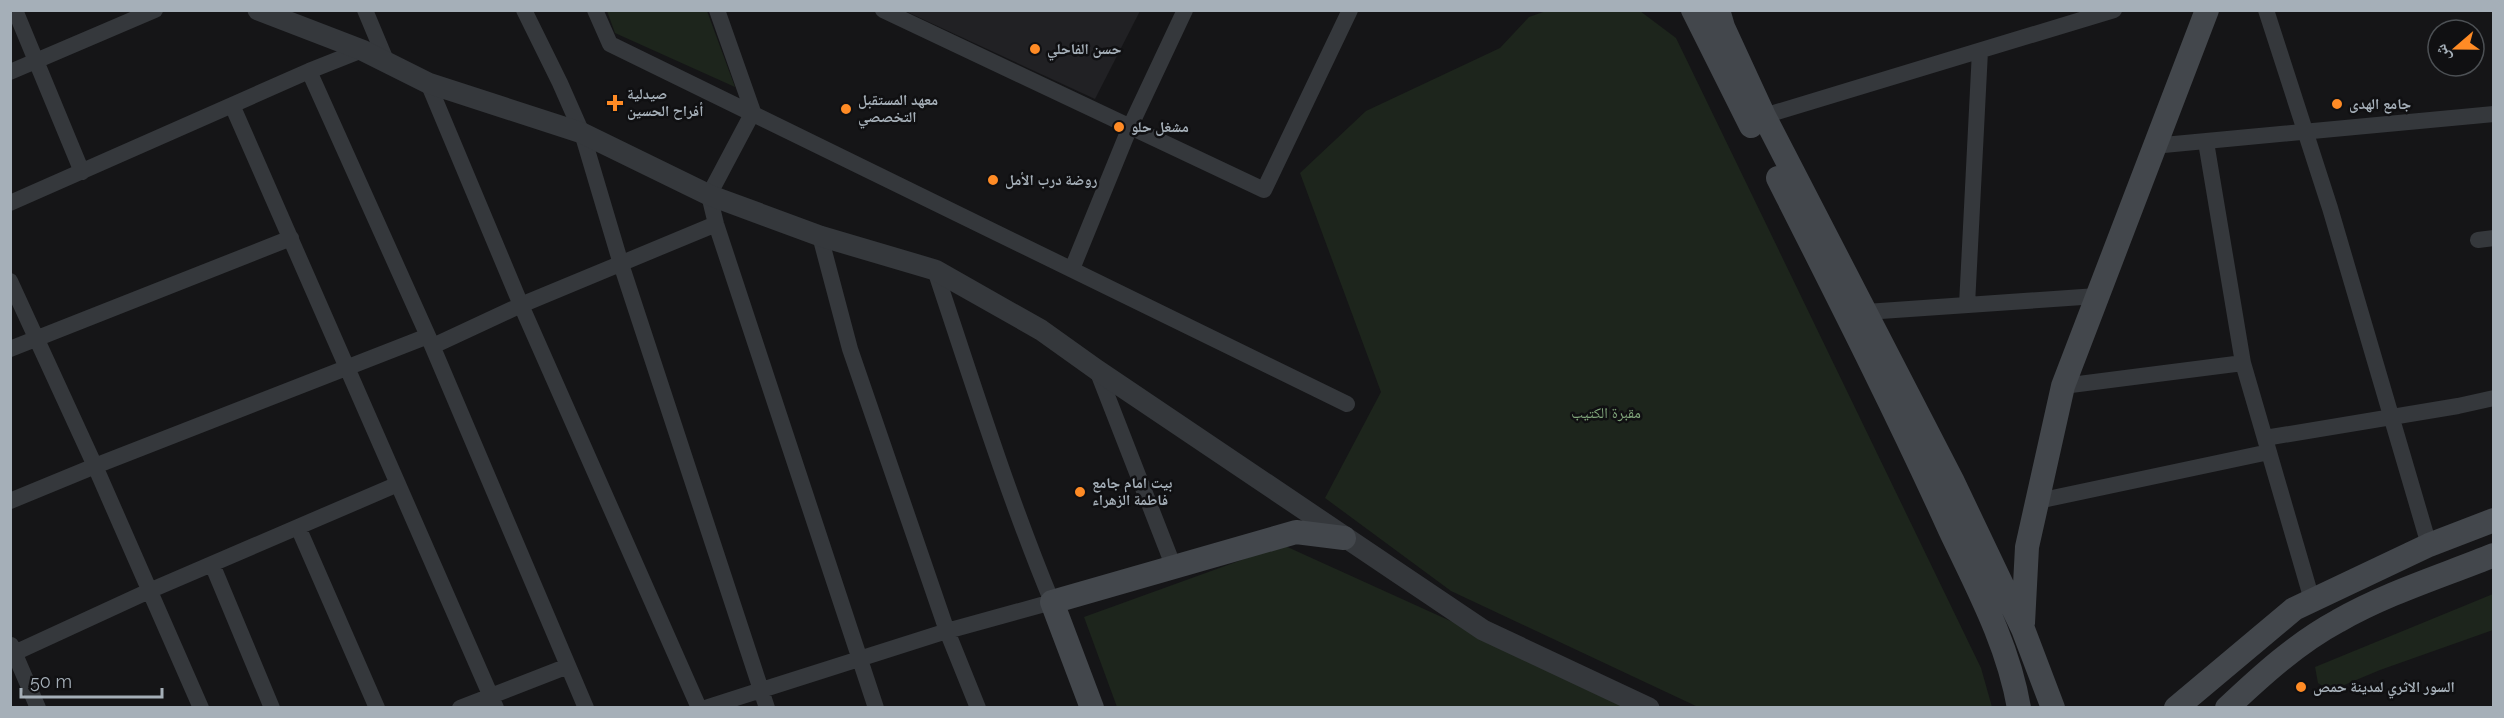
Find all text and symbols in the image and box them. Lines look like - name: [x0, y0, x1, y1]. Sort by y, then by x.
- north arrow: [2426, 18, 2486, 78]
- place label: حسن الفاحلي: [1047, 40, 1122, 61]
- marker: حسن الفاحلي: [1028, 42, 1042, 56]
- text: ش: [2431, 42, 2454, 64]
- place label: صيدلية أفراح الحسين: [627, 85, 704, 120]
- place label: معهد المستقبل التخصصي: [858, 91, 938, 129]
- place label: جامع الهدى: [2349, 95, 2411, 114]
- marker: صيدلية أفراح الحسين: [608, 96, 622, 110]
- marker: جامع الهدى: [2330, 97, 2344, 111]
- marker: معهد المستقبل التخصصي: [839, 102, 853, 116]
- place label: مشغل حلو: [1131, 118, 1189, 136]
- marker: مشغل حلو: [1112, 120, 1126, 134]
- place label: روضة درب الأمل: [1005, 171, 1098, 189]
- marker: روضة درب الأمل: [986, 173, 1000, 187]
- park label: مقبرة الكتيب: [1571, 404, 1641, 422]
- place label: بيت امام جامع فاطمة الزهراء: [1092, 474, 1173, 509]
- marker: بيت امام جامع فاطمة الزهراء: [1073, 485, 1087, 499]
- scale bar: [21, 661, 162, 699]
- text: 50 m: [30, 671, 72, 692]
- place label: السور الاثري لمدينة حمص: [2313, 678, 2455, 699]
- marker: السور الاثري لمدينة حمص: [2294, 680, 2308, 694]

